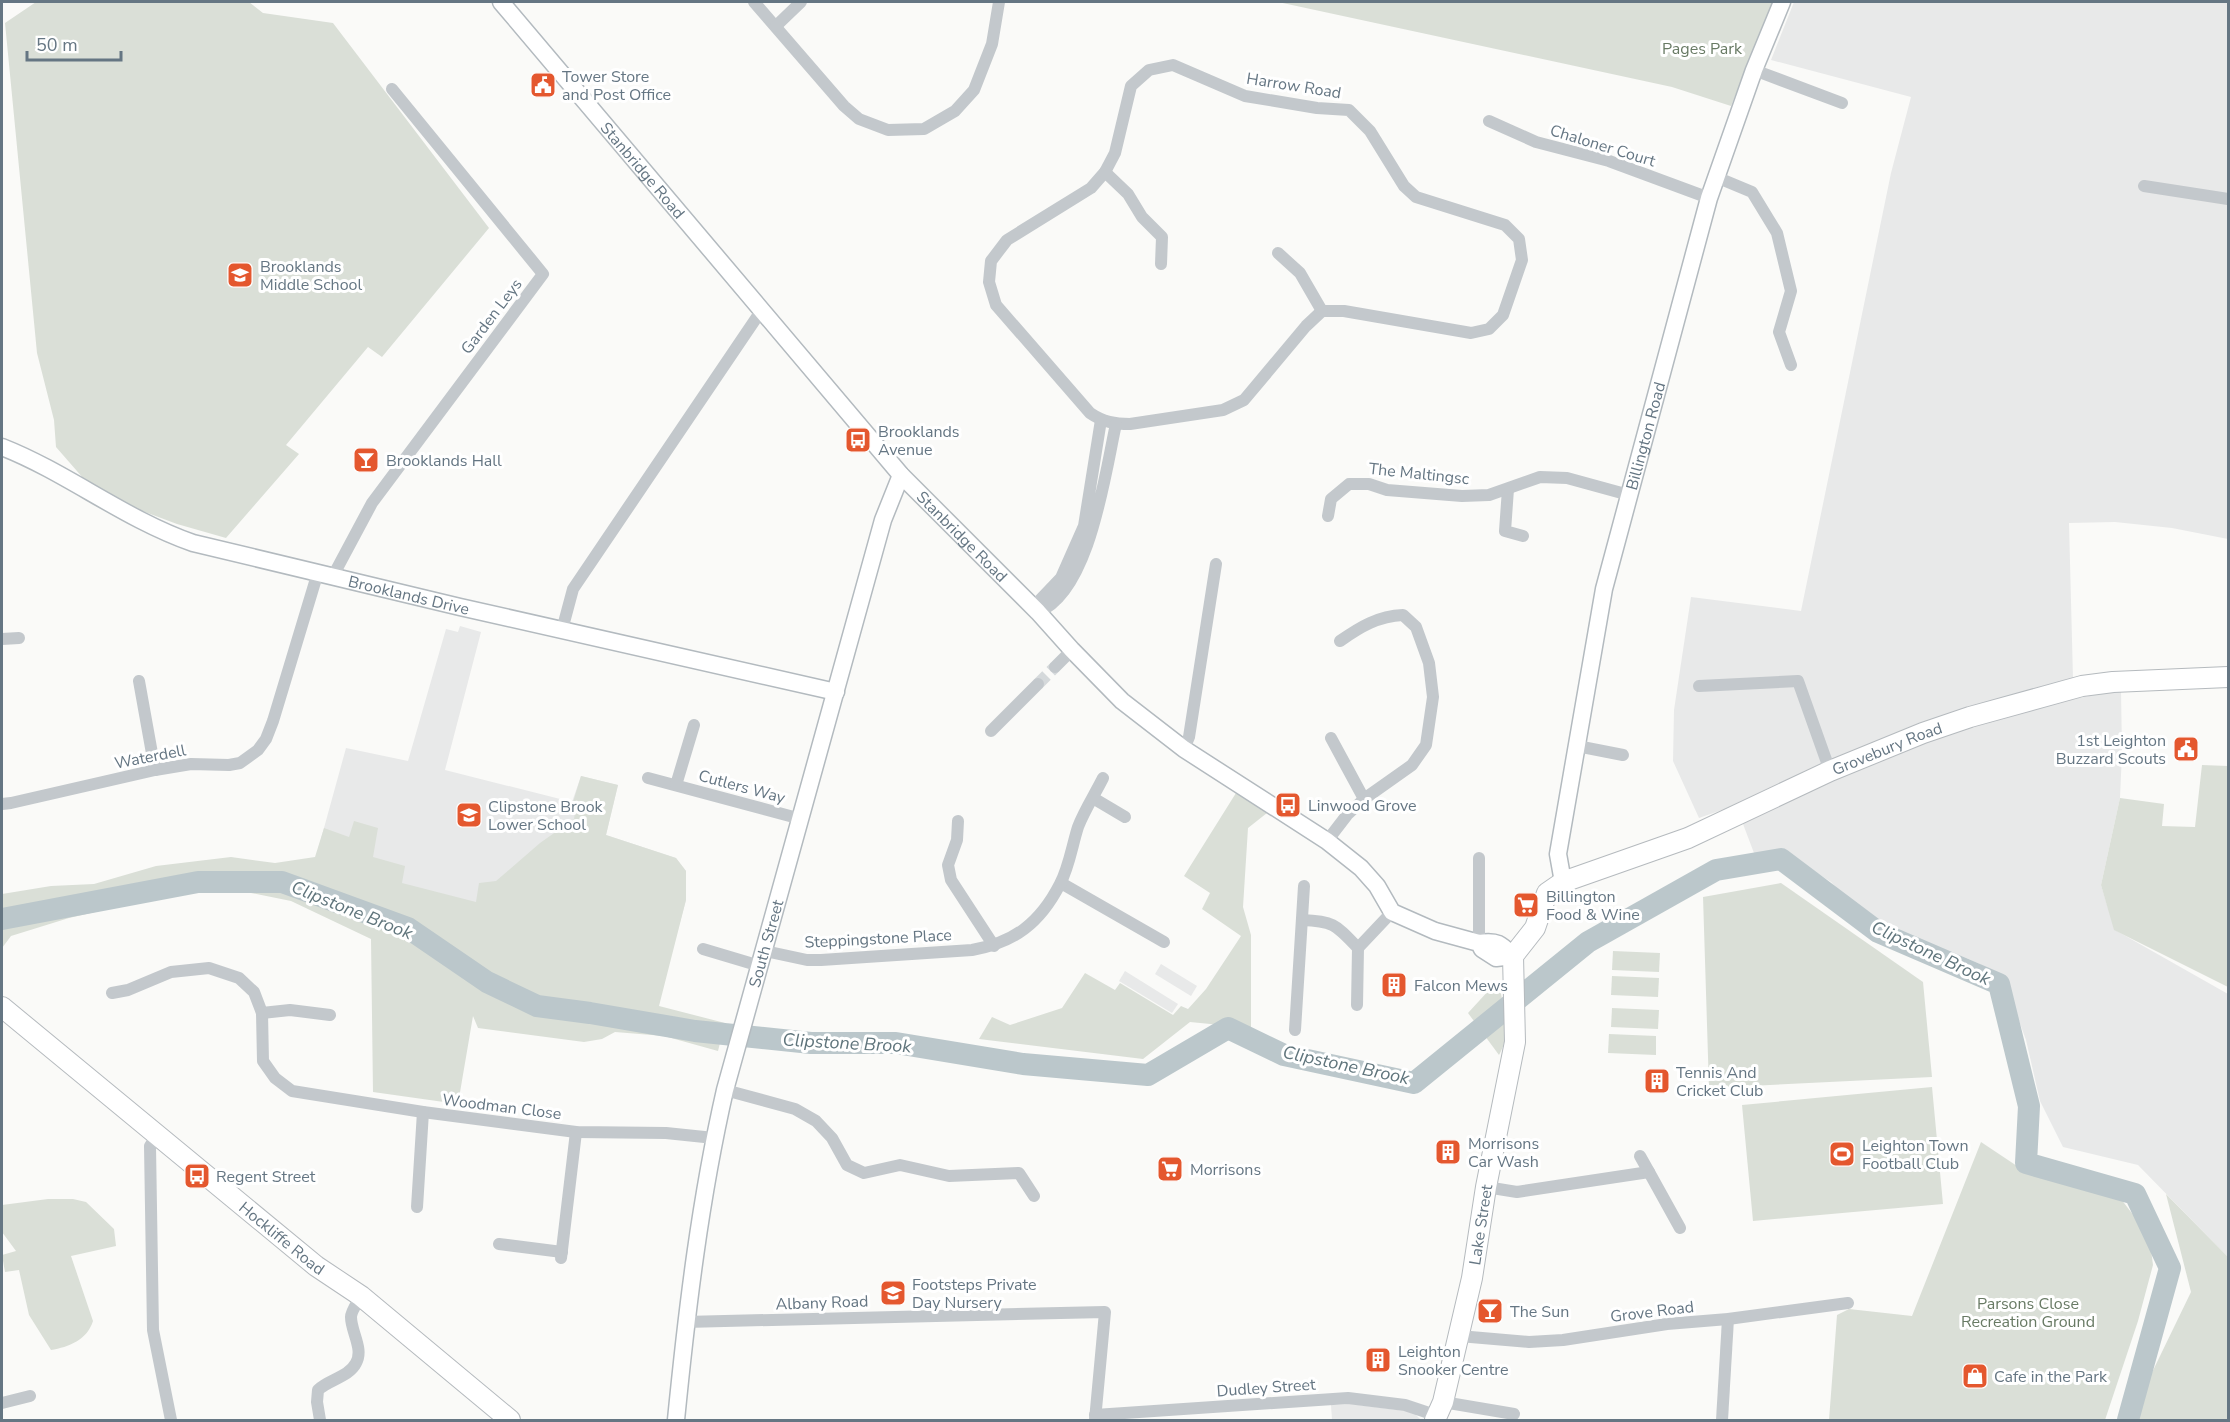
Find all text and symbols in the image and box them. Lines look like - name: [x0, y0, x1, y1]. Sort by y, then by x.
- scale bar: [27, 24, 122, 62]
- text: 50 m: [36, 33, 78, 57]
- park label: Pages Park: [1662, 38, 1743, 60]
- place label: Tower Store and Post Office: [562, 66, 671, 106]
- street label: Harrow Road: [1245, 68, 1343, 104]
- public building icon: Tower Store and Post Office: [528, 70, 558, 100]
- street label: Stanbridge Road: [595, 118, 690, 224]
- street label: Chaloner Court: [1547, 119, 1658, 173]
- place label: Brooklands Middle School: [260, 256, 362, 296]
- school or university icon: Brooklands Middle School: [225, 260, 255, 290]
- street label: Garden Leys: [456, 274, 528, 359]
- street label: Billington Road: [1621, 380, 1671, 493]
- place label: Brooklands Avenue: [878, 421, 960, 461]
- bus stop icon: Brooklands Avenue: [843, 425, 873, 455]
- bar icon: Brooklands Hall: [351, 445, 381, 475]
- place label: Brooklands Hall: [386, 450, 502, 472]
- street label: The Maltingsc: [1368, 458, 1471, 490]
- street label: Stanbridge Road: [911, 487, 1012, 587]
- street label: Brooklands Drive: [346, 571, 471, 621]
- street label: Grovebury Road: [1829, 717, 1945, 781]
- place label: 1st Leighton Buzzard Scouts: [2056, 730, 2166, 770]
- public building icon: 1st Leighton Buzzard Scouts: [2171, 734, 2201, 764]
- street label: Waterdell: [113, 739, 188, 775]
- street label: Cutlers Way: [696, 765, 788, 809]
- bus stop icon: Linwood Grove: [1273, 790, 1303, 820]
- place label: Linwood Grove: [1308, 795, 1417, 817]
- place label: Clipstone Brook Lower School: [488, 796, 604, 836]
- school or university icon: Clipstone Brook Lower School: [454, 800, 484, 830]
- water label: Clipstone Brook: [288, 875, 417, 946]
- place label: Billington Food & Wine: [1546, 886, 1640, 926]
- supermarket icon: Billington Food & Wine: [1511, 890, 1541, 920]
- street label: South Street: [744, 897, 789, 990]
- water label: Clipstone Brook: [1868, 915, 1995, 992]
- street label: Steppingstone Place: [804, 924, 952, 954]
- building icon: Falcon Mews: [1379, 970, 1409, 1000]
- place label: Falcon Mews: [1414, 975, 1508, 997]
- water label: Clipstone Brook: [782, 1028, 913, 1058]
- water label: Clipstone Brook: [1280, 1040, 1412, 1090]
- place label: Tennis And Cricket Club: [1676, 1062, 1763, 1102]
- building icon: Tennis And Cricket Club: [1642, 1066, 1672, 1096]
- street label: Woodman Close: [441, 1089, 563, 1125]
- place label: Morrisons Car Wash: [1468, 1133, 1539, 1173]
- place label: Leighton Town Football Club: [1862, 1135, 1969, 1175]
- building icon: Morrisons Car Wash: [1433, 1137, 1463, 1167]
- sports icon: Leighton Town Football Club: [1827, 1139, 1857, 1169]
- supermarket icon: Morrisons: [1155, 1154, 1185, 1184]
- place label: Morrisons: [1190, 1159, 1261, 1181]
- bus stop icon: Regent Street: [182, 1161, 212, 1191]
- place label: Regent Street: [216, 1166, 316, 1188]
- street label: Lake Street: [1464, 1183, 1498, 1267]
- street label: Hockliffe Road: [234, 1197, 329, 1281]
- place label: Footsteps Private Day Nursery: [912, 1274, 1037, 1314]
- school or university icon: Footsteps Private Day Nursery: [878, 1278, 908, 1308]
- street label: Albany Road: [775, 1290, 869, 1316]
- park label: Parsons Close Recreation Ground: [1961, 1293, 2095, 1333]
- bar icon: The Sun: [1475, 1296, 1505, 1326]
- street label: Grove Road: [1609, 1296, 1695, 1328]
- place label: The Sun: [1510, 1301, 1569, 1323]
- place label: Leighton Snooker Centre: [1398, 1341, 1508, 1381]
- building icon: Leighton Snooker Centre: [1363, 1345, 1393, 1375]
- shop icon: Cafe in the Park: [1960, 1361, 1990, 1391]
- place label: Cafe in the Park: [1994, 1366, 2108, 1388]
- street label: Dudley Street: [1216, 1374, 1317, 1402]

